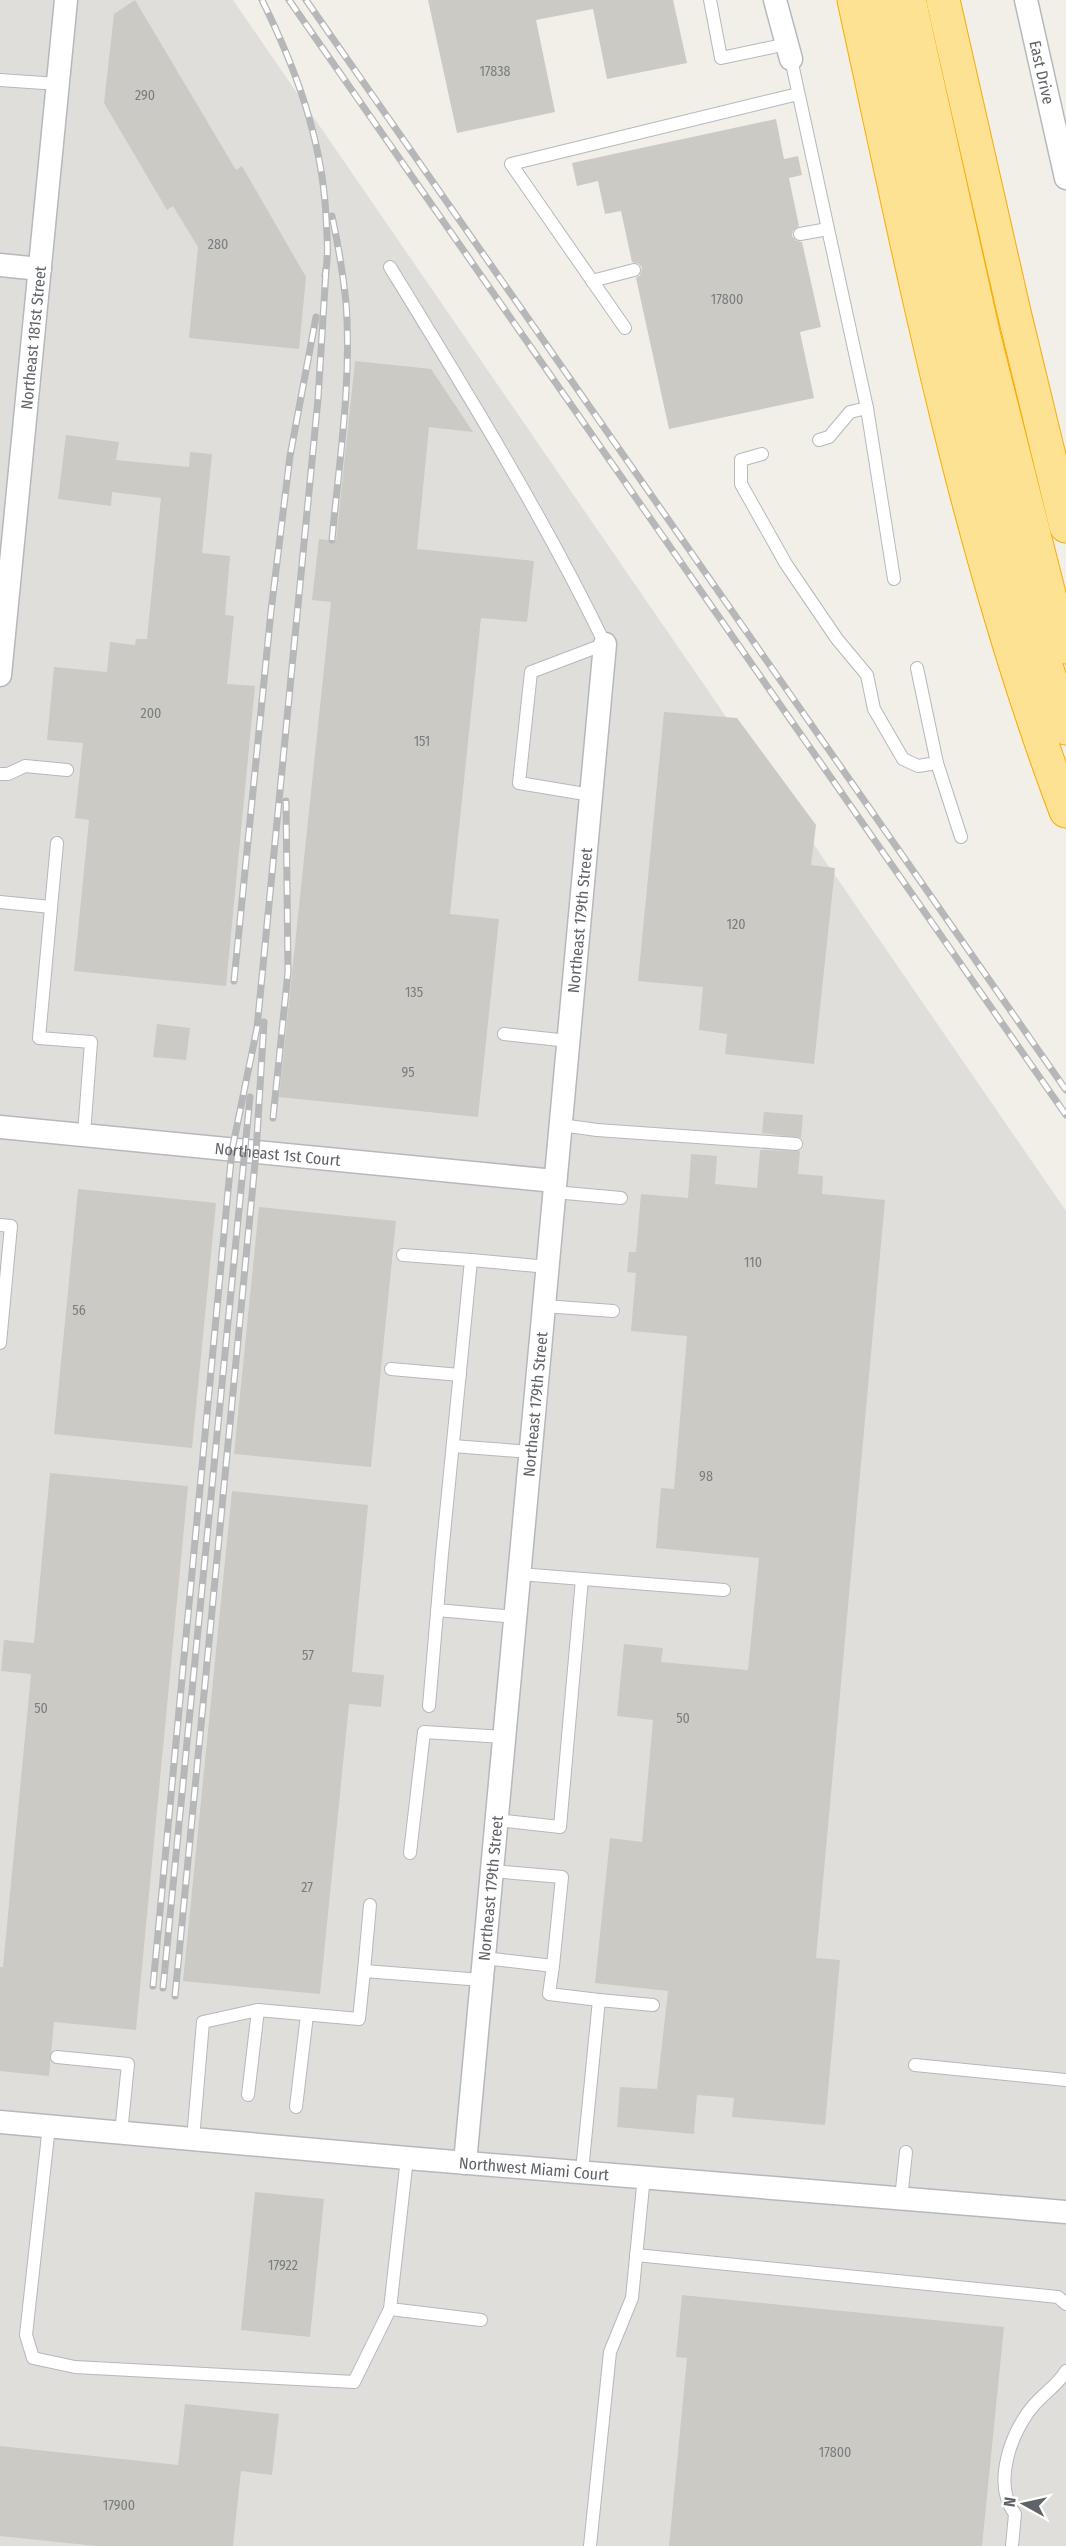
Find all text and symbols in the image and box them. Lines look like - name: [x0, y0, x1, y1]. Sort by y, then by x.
- street label: East Drive: [1026, 39, 1059, 106]
- house number: 17838: [479, 63, 511, 80]
- house number: 290: [135, 87, 155, 104]
- house number: 280: [208, 236, 228, 253]
- street label: Northeast 181st Street: [17, 264, 50, 410]
- house number: 17800: [711, 291, 743, 308]
- house number: 200: [141, 705, 161, 722]
- house number: 151: [414, 733, 430, 750]
- street label: Northeast 179th Street: [563, 846, 596, 994]
- house number: 120: [727, 916, 745, 933]
- house number: 135: [405, 984, 423, 1001]
- house number: 95: [401, 1064, 415, 1081]
- street label: Northeast 1st Court: [214, 1138, 342, 1170]
- house number: 110: [744, 1254, 762, 1271]
- house number: 56: [72, 1302, 86, 1319]
- street label: Northeast 179th Street: [519, 1330, 551, 1478]
- house number: 98: [699, 1468, 713, 1485]
- house number: 57: [302, 1647, 314, 1664]
- house number: 50: [34, 1700, 48, 1717]
- house number: 50: [676, 1710, 690, 1727]
- street label: Northeast 179th Street: [474, 1814, 507, 1962]
- house number: 27: [301, 1879, 313, 1896]
- street label: Northwest Miami Court: [458, 2153, 611, 2184]
- house number: 17922: [268, 2257, 298, 2274]
- house number: 17800: [819, 2444, 851, 2461]
- north arrow: [994, 2474, 1054, 2534]
- text: N: [1000, 2496, 1020, 2508]
- house number: 17900: [103, 2497, 135, 2514]

